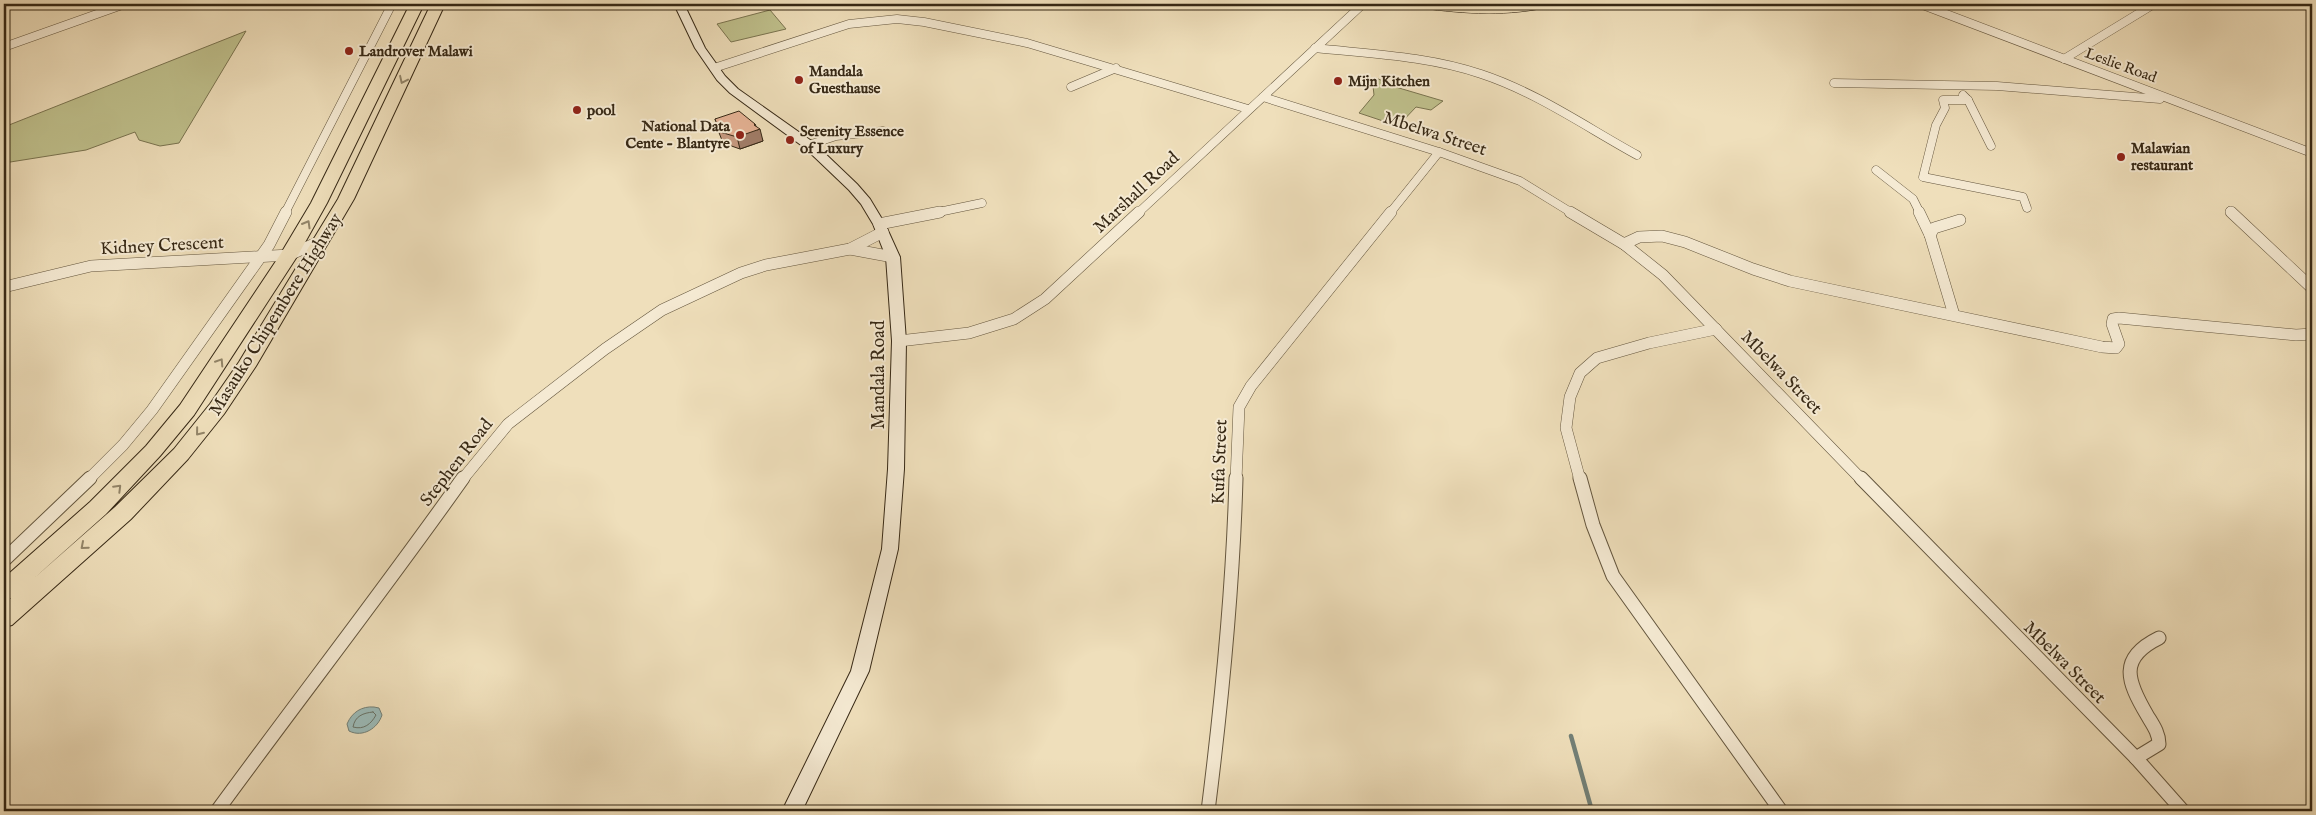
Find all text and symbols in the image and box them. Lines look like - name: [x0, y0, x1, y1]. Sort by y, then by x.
- place label: Landrover Malawi: [359, 42, 473, 61]
- street label: Leslie Road: [2082, 44, 2160, 88]
- marker: Landrover Malawi: [343, 45, 355, 57]
- place label: Mandala Guesthause: [809, 62, 881, 98]
- place label: Mijn Kitchen: [1348, 72, 1430, 91]
- marker: Mandala Guesthause: [793, 74, 805, 86]
- one-way arrow: [399, 75, 409, 84]
- marker: Mijn Kitchen: [1332, 75, 1344, 87]
- place label: pool: [586, 101, 616, 120]
- marker: pool: [571, 104, 583, 116]
- street label: Mbelwa Street: [1380, 107, 1489, 162]
- place label: National Data Cente - Blantyre: [626, 117, 731, 153]
- place label: Serenity Essence of Luxury: [800, 122, 904, 158]
- marker: National Data Cente - Blantyre: [734, 129, 746, 141]
- marker: Serenity Essence of Luxury: [784, 134, 796, 146]
- place label: Malawian restaurant: [2131, 139, 2194, 175]
- street label: Marshall Road: [1089, 147, 1185, 239]
- marker: Malawian restaurant: [2115, 151, 2127, 163]
- street label: Masauko Chipembere Highway: [204, 209, 348, 420]
- one-way arrow: [300, 221, 310, 230]
- street label: Kidney Crescent: [100, 232, 224, 261]
- street label: Mandala Road: [868, 320, 891, 430]
- street label: Mbelwa Street: [1735, 326, 1827, 420]
- one-way arrow: [214, 358, 223, 368]
- street label: Stephen Road: [416, 414, 499, 512]
- street label: Kufa Street: [1208, 419, 1233, 505]
- one-way arrow: [195, 426, 204, 435]
- one-way arrow: [112, 485, 121, 494]
- one-way arrow: [81, 541, 90, 550]
- street label: Mbelwa Street: [2018, 617, 2110, 709]

